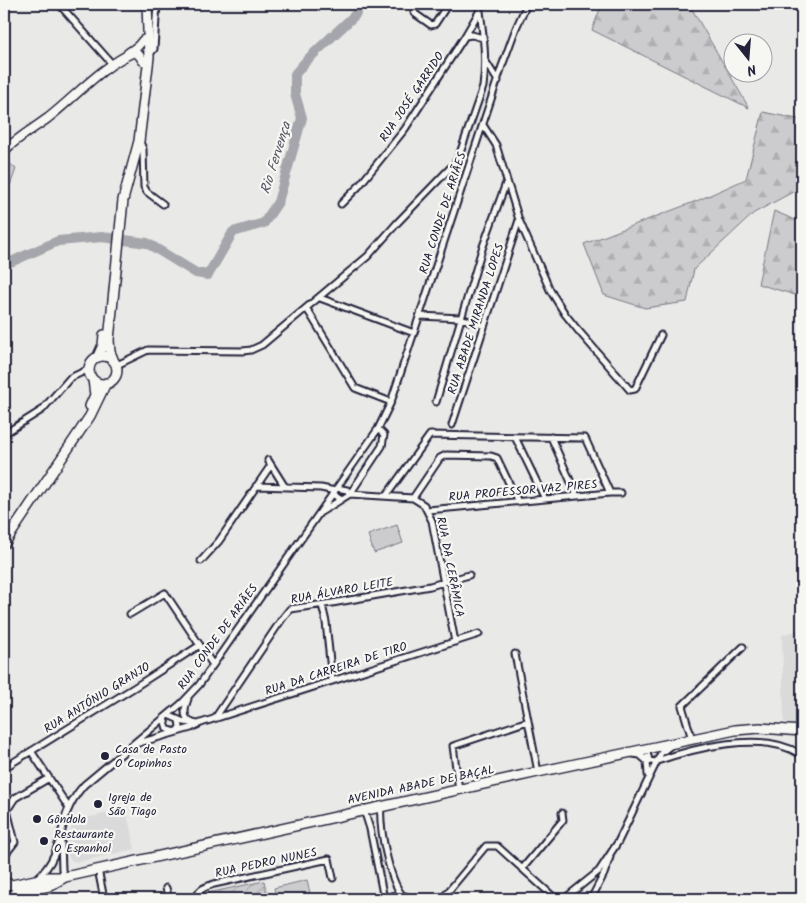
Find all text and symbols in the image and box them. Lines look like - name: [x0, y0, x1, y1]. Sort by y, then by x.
- north arrow: [724, 32, 774, 82]
- street label: RUA JOSÉ GARRIDO: [375, 48, 450, 146]
- text: N: [744, 58, 759, 81]
- water label: Rio Fervença: [255, 118, 298, 197]
- street label: RUA CONDE DE ARIÃES: [414, 149, 472, 276]
- street label: RUA ABADE MIRANDA LOPES: [443, 241, 510, 397]
- street label: RUA PROFESSOR VAZ PIRES: [448, 475, 599, 507]
- street label: RUA DA CERÂMICA: [431, 515, 469, 619]
- street label: RUA ÁLVARO LEITE: [289, 572, 396, 609]
- street label: RUA CONDE DE ARIÃES: [173, 580, 263, 694]
- street label: RUA DA CARREIRA DE TIRO: [262, 637, 410, 701]
- street label: RUA ANTÓNIO GRANJO: [40, 657, 154, 738]
- place label: Casa de Pasto O Copinhos: [115, 740, 187, 773]
- marker: Casa de Pasto O Copinhos: [99, 750, 111, 762]
- street label: AVENIDA ABADE DE BAÇAL: [346, 760, 496, 810]
- place label: Igreja de São Tiago: [108, 788, 156, 821]
- marker: Igreja de São Tiago: [92, 798, 104, 810]
- place label: Gôndola: [47, 810, 87, 829]
- marker: Gôndola: [31, 813, 43, 825]
- place label: Restaurante O Espanhol: [54, 825, 114, 858]
- marker: Restaurante O Espanhol: [38, 835, 50, 847]
- street label: RUA PEDRO NUNES: [213, 843, 319, 883]

